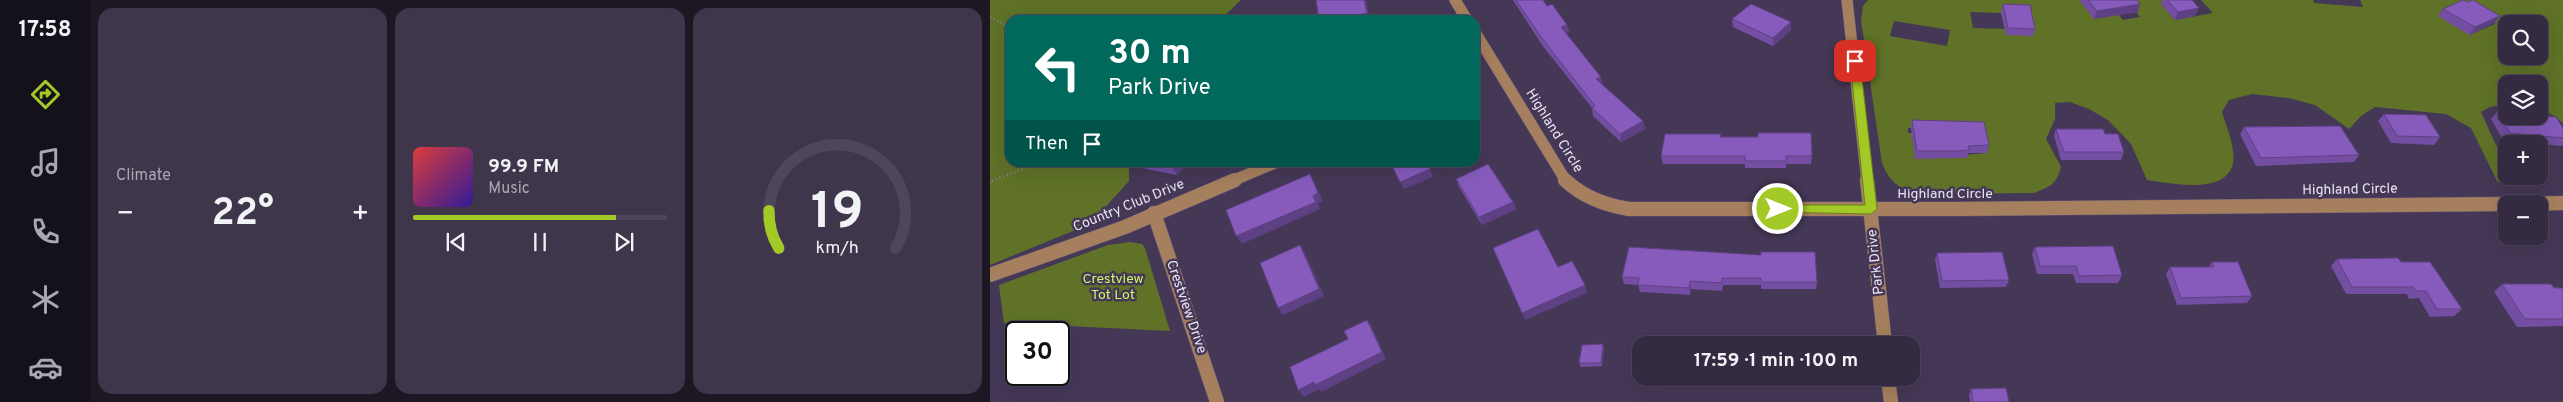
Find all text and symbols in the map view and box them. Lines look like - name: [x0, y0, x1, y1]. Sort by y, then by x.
- map controls: [2498, 15, 2548, 245]
- button: search: [2498, 15, 2548, 65]
- text: 17:58: [18, 17, 72, 44]
- text: 30 m: [1108, 32, 1191, 76]
- icon: left: [1025, 35, 1090, 100]
- pin: [1834, 40, 1876, 82]
- icon: arrive: [1841, 47, 1869, 75]
- text: Park Drive: [1108, 75, 1211, 102]
- button: layers: [2498, 75, 2548, 125]
- icon: directions: [28, 77, 63, 112]
- street label: Highland Circle: [1521, 86, 1587, 176]
- icon: arrive: [1078, 130, 1106, 158]
- text: Then: [1025, 132, 1068, 156]
- button: +: [2498, 135, 2548, 185]
- icon: music: [28, 145, 63, 180]
- text: 99.9 FM: [488, 155, 559, 179]
- text: Climate: [116, 166, 171, 186]
- street label: Country Club Drive: [1071, 176, 1187, 236]
- text: Music: [488, 179, 530, 199]
- text: 19: [811, 181, 864, 247]
- street label: Highland Circle: [2302, 181, 2398, 199]
- position arrow: [1751, 182, 1803, 234]
- street label: Highland Circle: [1897, 186, 1993, 203]
- text: 22°: [212, 190, 274, 239]
- button: −: [2498, 195, 2548, 245]
- text: −: [116, 197, 134, 233]
- text: +: [351, 197, 369, 233]
- icon: phone: [28, 214, 63, 249]
- icon: previous: [442, 228, 470, 256]
- icon: pause: [526, 228, 554, 256]
- icon: next: [610, 228, 638, 256]
- street label: Park Drive: [1864, 229, 1888, 295]
- text: km/h: [816, 237, 859, 260]
- street label: Crestview Drive: [1162, 258, 1210, 356]
- park label: Crestview Tot Lot: [1082, 271, 1144, 304]
- icon: climate: [28, 282, 63, 317]
- speed limit sign: 30: [1005, 321, 1070, 386]
- text: 17:59 · 1 min · 100 m: [1694, 349, 1858, 373]
- icon: car: [28, 350, 63, 385]

